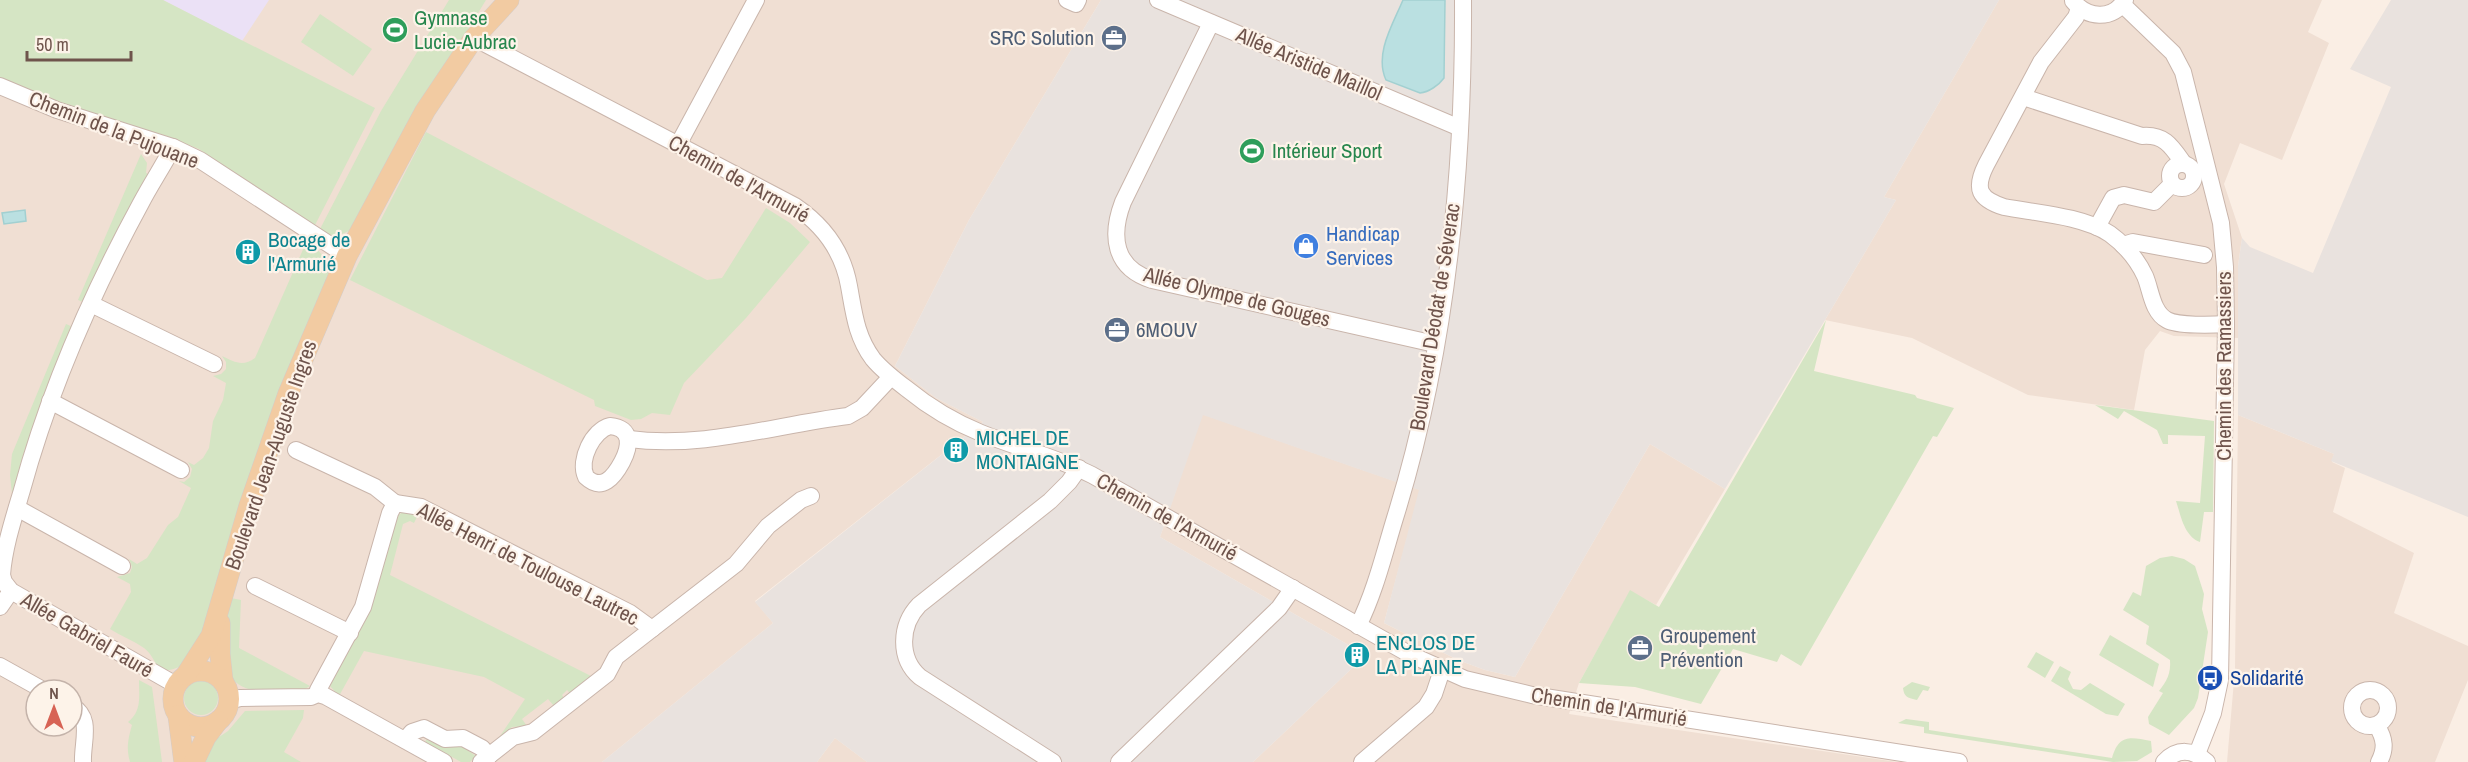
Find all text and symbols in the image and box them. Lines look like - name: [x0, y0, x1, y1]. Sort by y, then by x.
- place label: Gymnase Lucie-Aubrac: [414, 3, 516, 56]
- sports icon: Gymnase Lucie-Aubrac: [380, 15, 410, 45]
- street label: Allée Aristide Maillol: [1231, 19, 1387, 107]
- place label: SRC Solution: [990, 23, 1094, 52]
- office icon: SRC Solution: [1099, 23, 1129, 53]
- scale bar: [27, 24, 130, 62]
- text: 50 m: [36, 32, 69, 57]
- street label: Chemin de la Pujouane: [25, 84, 203, 175]
- street label: Chemin de l'Armurié: [663, 128, 815, 229]
- sports icon: Intérieur Sport: [1237, 136, 1267, 166]
- place label: Intérieur Sport: [1272, 136, 1382, 165]
- street label: Boulevard Déodat de Séverac: [1402, 201, 1467, 433]
- place label: Handicap Services: [1326, 219, 1400, 272]
- place label: Bocage de l'Armurié: [268, 225, 350, 278]
- shop icon: Handicap Services: [1291, 231, 1321, 261]
- building icon: Bocage de l'Armurié: [233, 237, 263, 267]
- street label: Allée Olympe de Gouges: [1140, 259, 1334, 334]
- street label: Chemin des Ramassiers: [2209, 271, 2238, 461]
- office icon: 6MOUV: [1102, 315, 1132, 345]
- place label: 6MOUV: [1136, 315, 1198, 344]
- street label: Boulevard Jean-Auguste Ingres: [218, 336, 324, 574]
- place label: MICHEL DE MONTAIGNE: [976, 423, 1079, 476]
- building icon: MICHEL DE MONTAIGNE: [941, 435, 971, 465]
- street label: Chemin de l'Armurié: [1091, 466, 1243, 567]
- street label: Allée Henri de Toulouse Lautrec: [412, 495, 644, 632]
- street label: Allée Gabriel Fauré: [15, 584, 159, 684]
- place label: Groupement Prévention: [1660, 621, 1756, 674]
- place label: ENCLOS DE LA PLAINE: [1376, 628, 1476, 681]
- office icon: Groupement Prévention: [1625, 633, 1655, 663]
- building icon: ENCLOS DE LA PLAINE: [1342, 640, 1372, 670]
- bus stop icon: Solidarité: [2195, 663, 2225, 693]
- place label: Solidarité: [2230, 663, 2304, 692]
- north arrow: [24, 678, 84, 738]
- street label: Chemin de l'Armurié: [1529, 680, 1689, 733]
- text: N: [49, 682, 59, 704]

